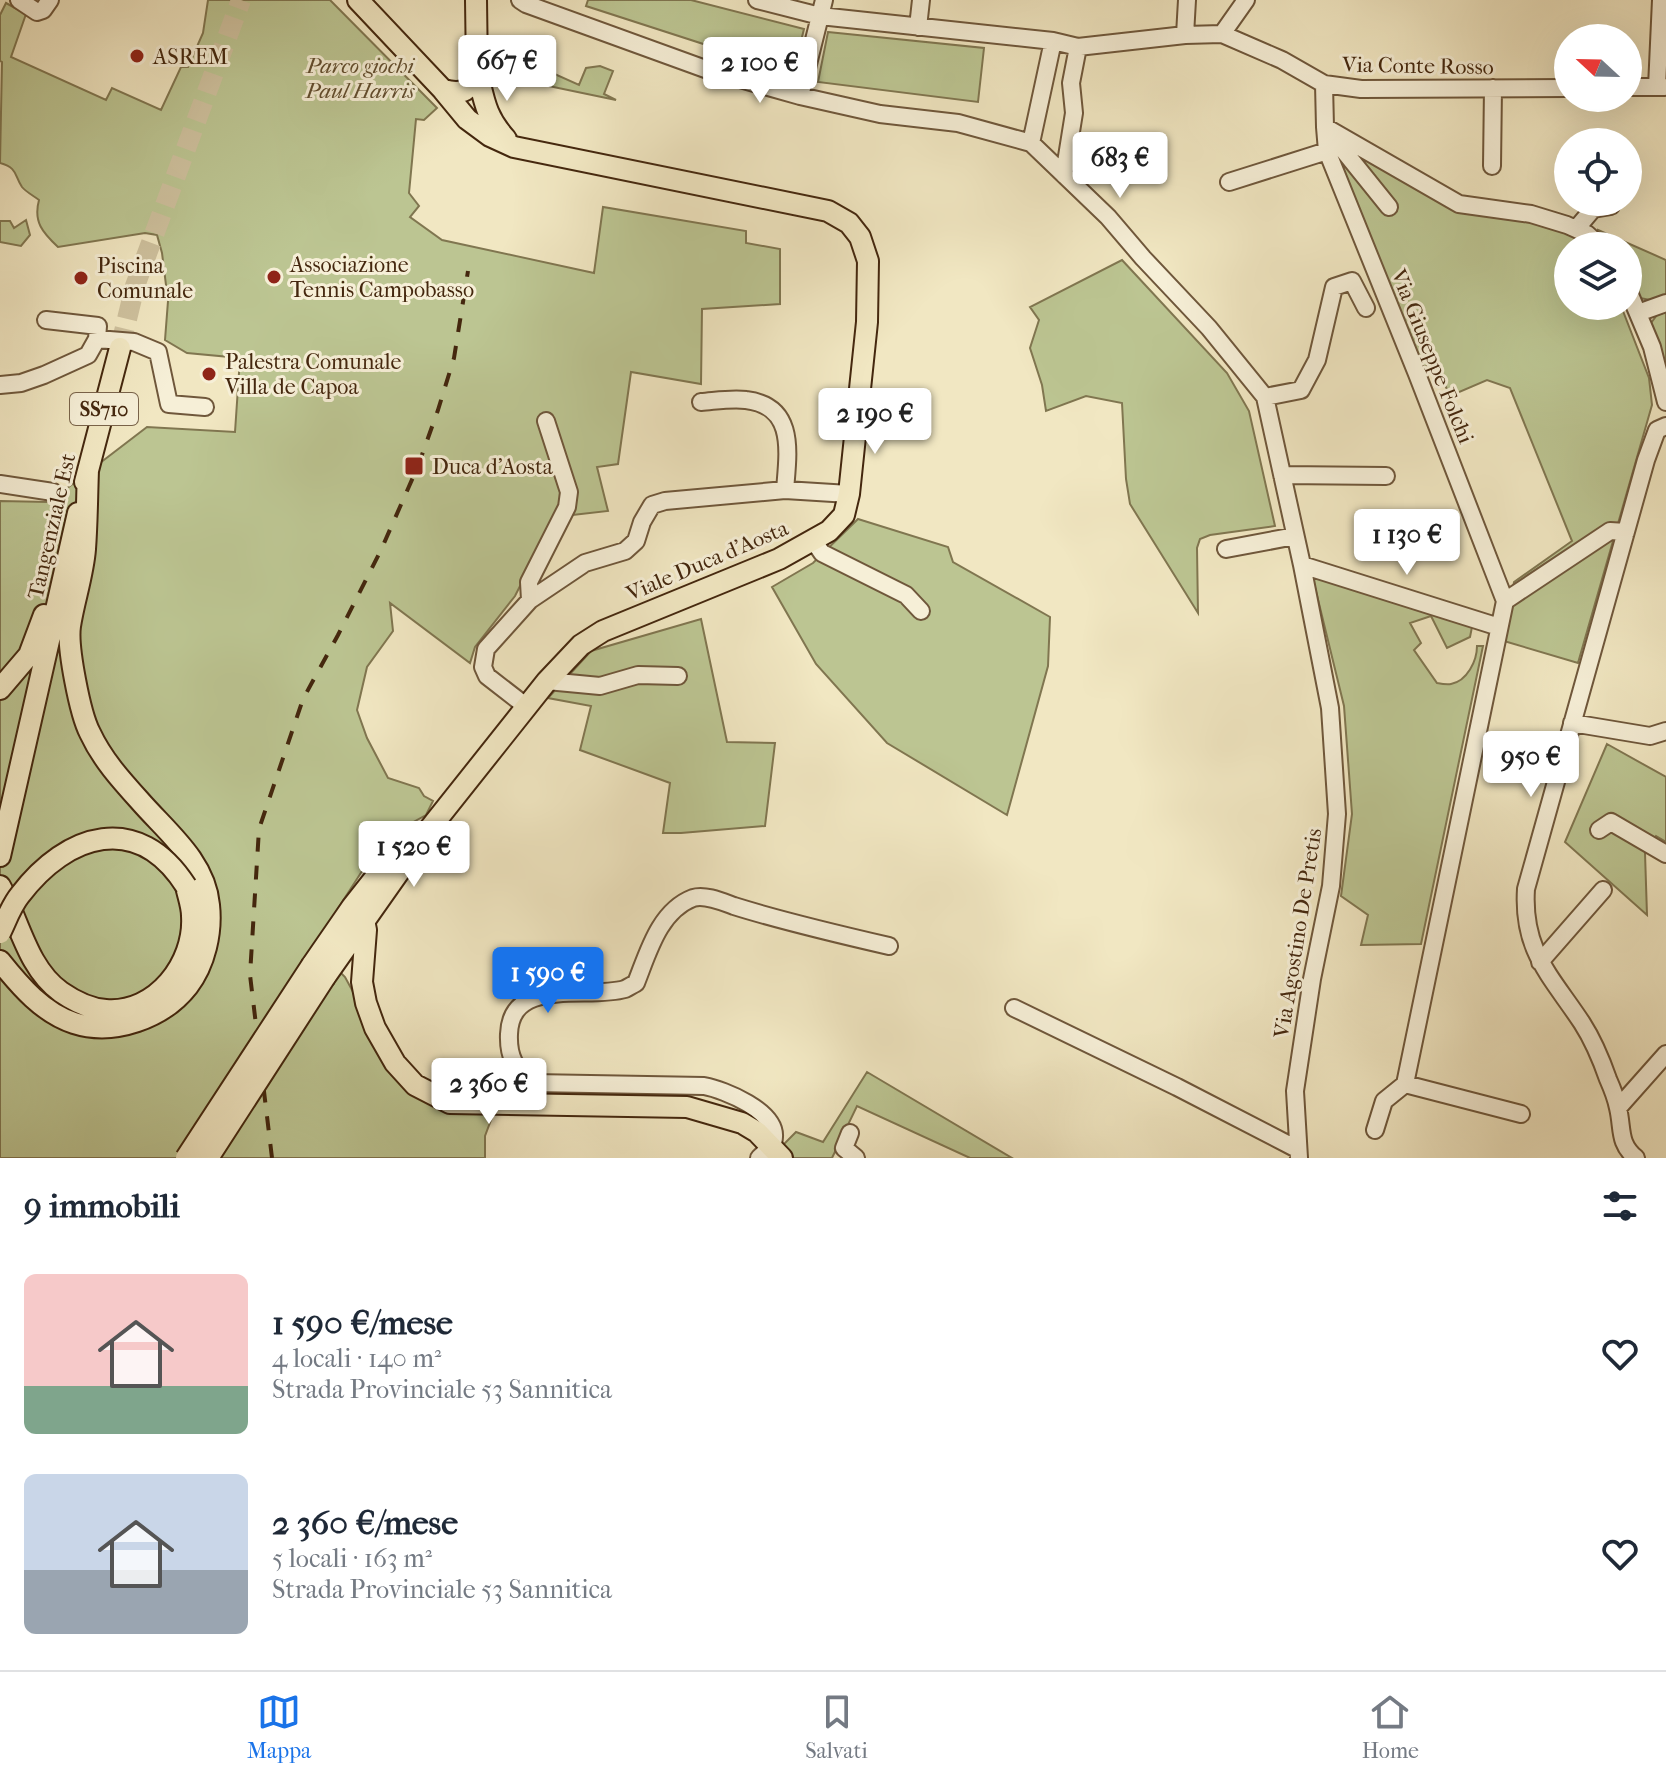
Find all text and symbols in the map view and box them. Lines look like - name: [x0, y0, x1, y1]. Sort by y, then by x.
- north arrow: [1554, 24, 1642, 112]
- map controls: [1554, 24, 1642, 320]
- pin: 667 €: [451, 35, 563, 103]
- pin: 2 100 €: [686, 37, 834, 105]
- place label: ASREM: [152, 44, 228, 70]
- text: 667 €: [476, 45, 538, 76]
- marker: ASREM: [128, 47, 146, 65]
- text: 2 100 €: [721, 47, 799, 78]
- street label: Via Conte Rosso: [1341, 52, 1494, 80]
- park label: Parco giochi Paul Harris: [305, 53, 416, 104]
- button: locate: [1554, 128, 1642, 216]
- pin: 683 €: [1064, 132, 1176, 200]
- text: 683 €: [1091, 142, 1149, 173]
- button: layers: [1554, 232, 1642, 320]
- place label: Associazione Tennis Campobasso: [289, 252, 474, 303]
- place label: Piscina Comunale: [97, 253, 193, 304]
- street label: Via Giuseppe Folchi: [1385, 265, 1479, 448]
- marker: Associazione Tennis Campobasso: [265, 268, 283, 286]
- marker: Piscina Comunale: [72, 269, 90, 287]
- place label: Palestra Comunale Villa de Capoa: [224, 349, 402, 400]
- marker: Palestra Comunale Villa de Capoa: [200, 365, 218, 383]
- pin: 2 190 €: [801, 388, 949, 456]
- road number: SS710: [70, 393, 138, 425]
- text: 2 190 €: [836, 398, 914, 429]
- street label: Tangenziale Est: [23, 451, 81, 602]
- place label: Duca d’Aosta: [432, 454, 554, 480]
- marker: Duca d’Aosta: [403, 455, 425, 477]
- pin: 1 130 €: [1333, 509, 1481, 577]
- street label: Viale Duca d'Aosta: [622, 515, 793, 607]
- text: 1 130 €: [1372, 519, 1442, 550]
- pin: 950 €: [1475, 731, 1587, 799]
- text: 950 €: [1501, 741, 1561, 772]
- pin: 1 520 €: [340, 821, 488, 889]
- street label: Via Agostino De Pretis: [1268, 826, 1327, 1041]
- text: 1 520 €: [377, 831, 451, 862]
- pin: 1 590 €: [474, 947, 622, 1015]
- text: 1 590 €: [510, 957, 586, 988]
- pin: 2 360 €: [415, 1058, 563, 1126]
- text: 2 360 €: [449, 1068, 529, 1099]
- icon: filters: [1598, 1184, 1642, 1228]
- text: 9 immobili: [24, 1186, 180, 1226]
- text: 1 590 €/mese: [272, 1303, 453, 1343]
- icon: home: [88, 1306, 184, 1402]
- icon: heart: [1598, 1332, 1642, 1376]
- text: 4 locali · 140 m²: [272, 1343, 441, 1374]
- text: Strada Provinciale 53 Sannitica: [272, 1374, 612, 1405]
- text: 2 360 €/mese: [272, 1503, 458, 1543]
- icon: home: [88, 1506, 184, 1602]
- icon: heart: [1598, 1532, 1642, 1576]
- text: 5 locali · 163 m²: [272, 1543, 432, 1574]
- text: Strada Provinciale 53 Sannitica: [272, 1574, 612, 1605]
- tab: Mappa: [247, 1690, 311, 1764]
- tab: Salvati: [805, 1690, 868, 1764]
- tab: Home: [1362, 1690, 1419, 1764]

